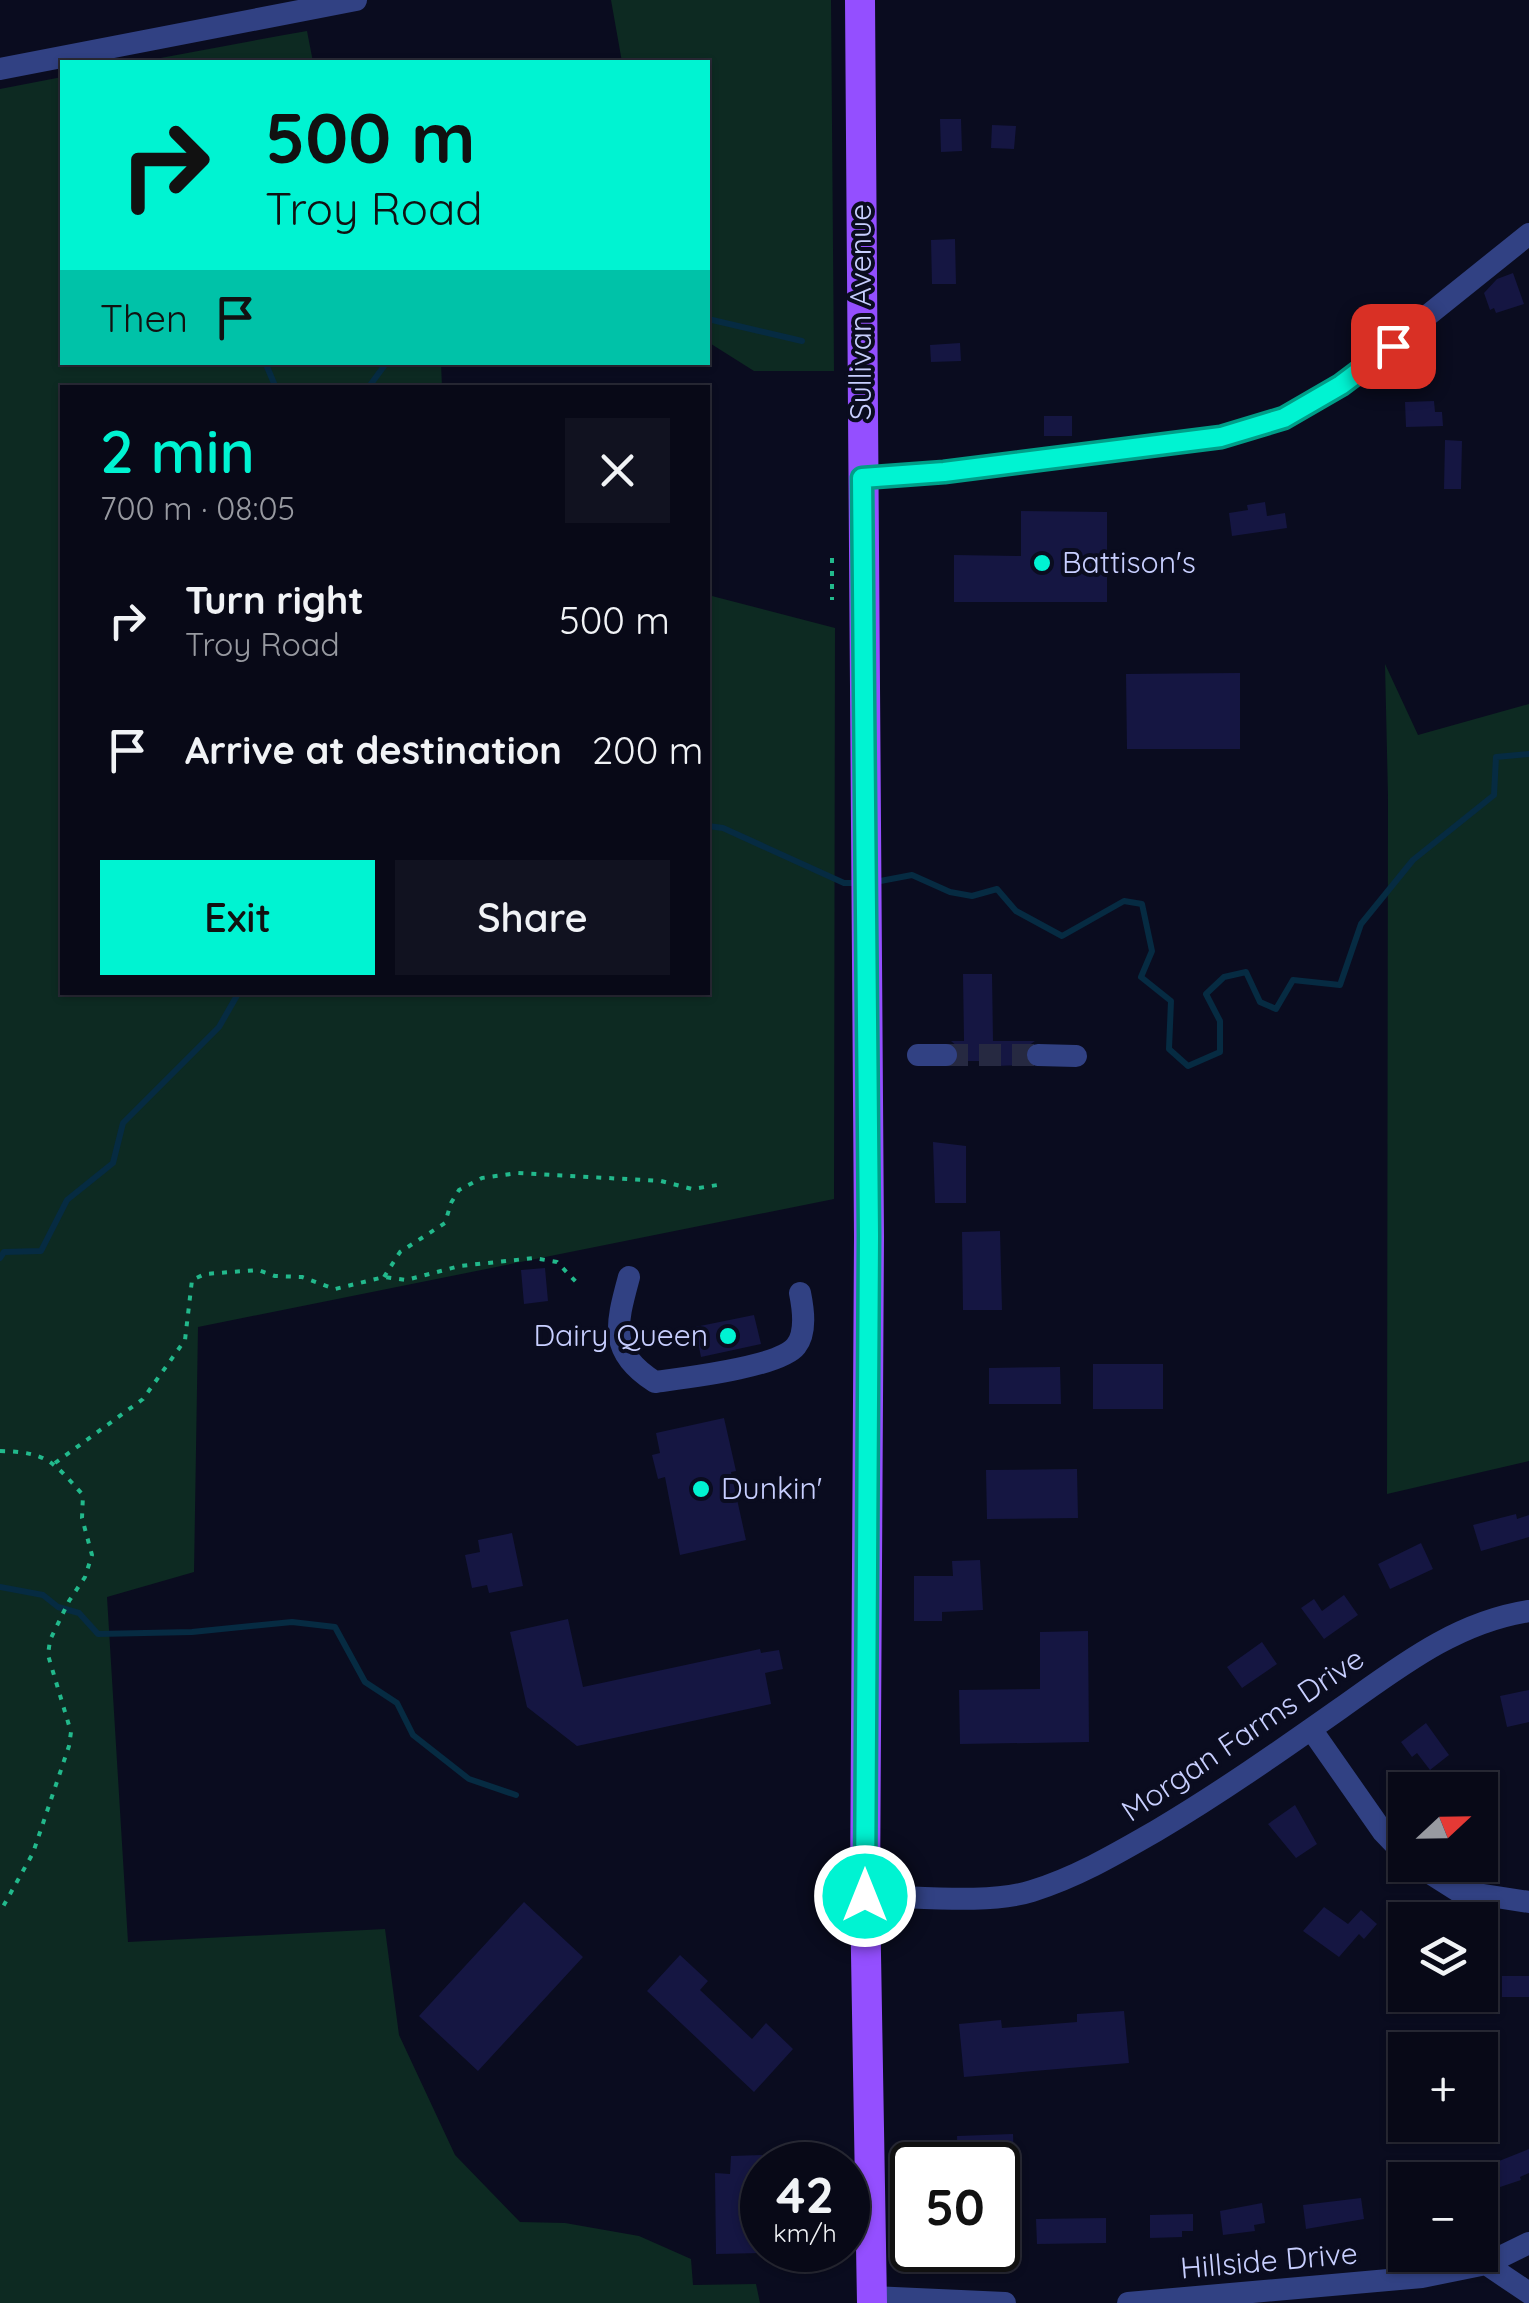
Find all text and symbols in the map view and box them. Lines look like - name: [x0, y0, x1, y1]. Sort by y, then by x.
- text: 500 m: [265, 93, 475, 181]
- icon: right: [100, 100, 230, 230]
- text: Troy Road: [265, 180, 483, 236]
- street label: Sullivan Avenue: [841, 204, 879, 420]
- icon: arrive: [208, 290, 263, 345]
- text: Then: [100, 294, 188, 342]
- pin: [1351, 304, 1436, 389]
- icon: arrive: [1366, 319, 1421, 374]
- text: 2 min: [100, 413, 255, 488]
- button: close: [565, 418, 670, 523]
- text: 700 m · 08:05: [100, 488, 295, 528]
- place label: Battison's: [1062, 543, 1196, 581]
- marker: Battison's: [1031, 552, 1053, 574]
- text: Turn right: [185, 576, 364, 624]
- icon: right: [100, 593, 155, 648]
- text: 500 m: [559, 596, 670, 644]
- text: Troy Road: [185, 624, 340, 664]
- icon: arrive: [100, 723, 155, 778]
- text: Arrive at destination: [185, 726, 562, 774]
- text: 200 m: [592, 726, 703, 774]
- button: Exit: [100, 860, 375, 975]
- button: Share: [395, 860, 670, 975]
- place label: Dairy Queen: [533, 1316, 708, 1354]
- marker: Dairy Queen: [717, 1325, 739, 1347]
- place label: Dunkin': [721, 1469, 823, 1507]
- marker: Dunkin': [690, 1478, 712, 1500]
- street label: Morgan Farms Drive: [1114, 1639, 1371, 1829]
- north arrow: [1388, 1772, 1498, 1882]
- map controls: [1388, 1772, 1498, 2272]
- position arrow: [813, 1844, 917, 1948]
- button: layers: [1388, 1902, 1498, 2012]
- button: +: [1388, 2032, 1498, 2142]
- speed limit sign: 50: [890, 2142, 1020, 2272]
- button: −: [1388, 2162, 1498, 2272]
- text: 42: [776, 2163, 834, 2226]
- text: km/h: [773, 2217, 837, 2248]
- street label: Hillside Drive: [1179, 2233, 1359, 2287]

